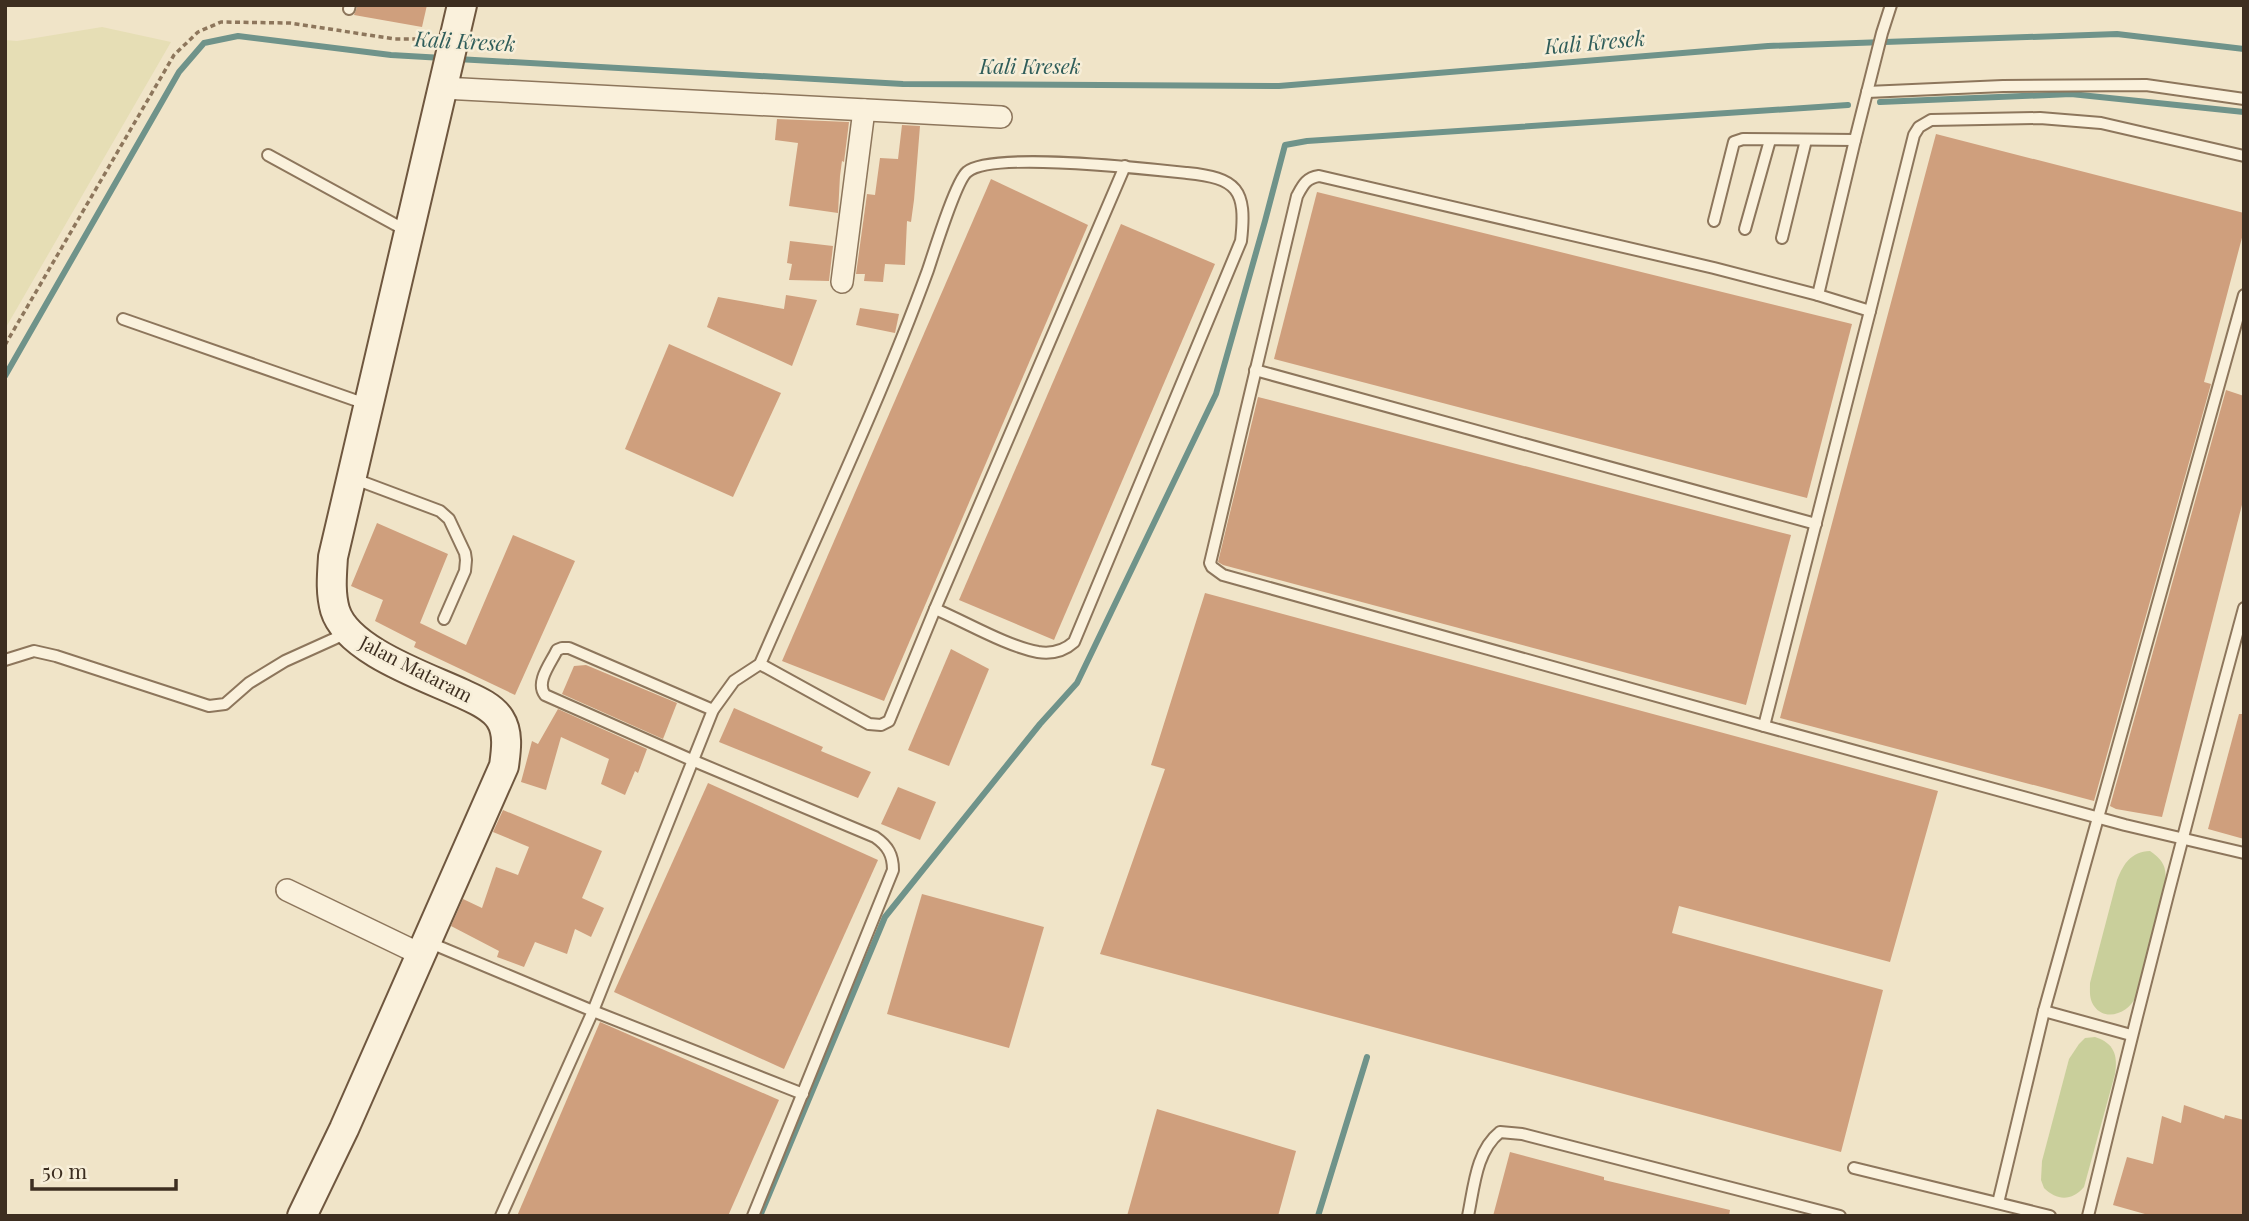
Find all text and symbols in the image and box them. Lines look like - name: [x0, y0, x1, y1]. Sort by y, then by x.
- water label: Kali Kresek: [413, 23, 516, 57]
- water label: Kali Kresek: [1542, 23, 1646, 59]
- water label: Kali Kresek: [979, 51, 1081, 79]
- street label: Jalan Mataram: [355, 628, 477, 708]
- scale bar: [32, 1148, 175, 1192]
- text: 50 m: [42, 1156, 88, 1184]

